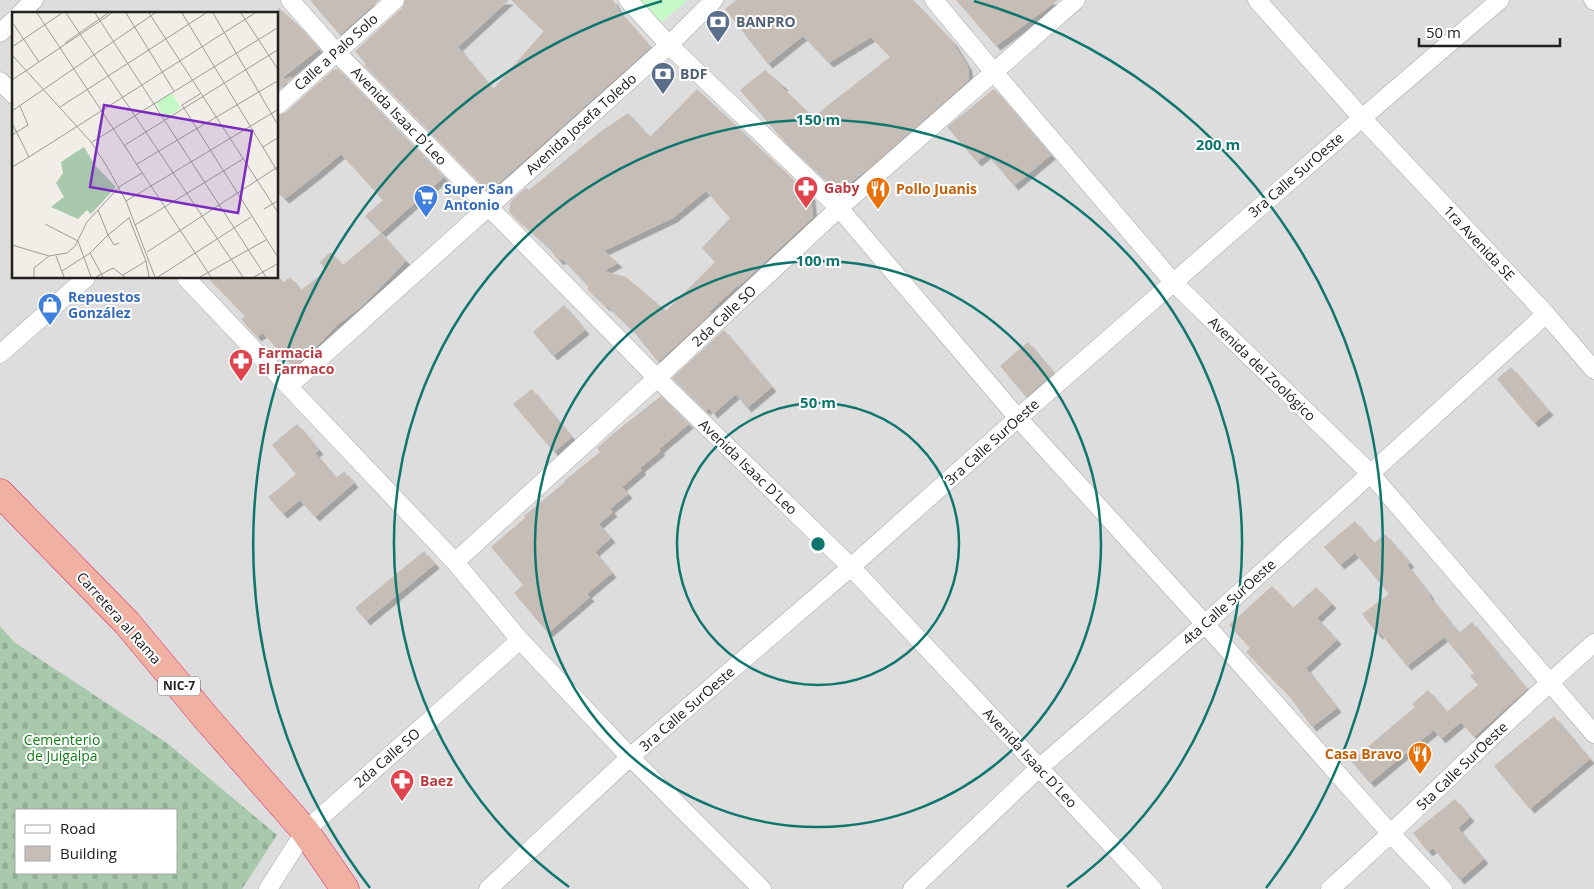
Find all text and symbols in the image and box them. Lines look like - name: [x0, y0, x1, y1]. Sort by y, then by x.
- street label: Calle a Palo Solo: [290, 9, 382, 94]
- bank icon: BANPRO: [705, 9, 731, 43]
- inset map: [12, 12, 279, 279]
- place label: BANPRO: [736, 12, 796, 31]
- scale bar: [1419, 15, 1560, 47]
- text: 50 m: [1426, 22, 1461, 42]
- bank icon: BDF: [650, 61, 676, 95]
- street label: Avenida Isaac D´Leo: [347, 62, 451, 169]
- place label: BDF: [680, 64, 707, 83]
- street label: Avenida Josefa Toledo: [521, 69, 640, 179]
- text: 150 m: [796, 109, 840, 129]
- street label: 3ra Calle SurOeste: [1244, 128, 1348, 221]
- text: 200 m: [1196, 134, 1240, 154]
- pharmacy icon: Gaby: [793, 175, 819, 209]
- restaurant icon: Pollo Juanis: [865, 176, 891, 210]
- place label: Gaby: [824, 178, 859, 197]
- place label: Super San Antonio: [444, 179, 513, 214]
- place label: Pollo Juanis: [896, 179, 977, 198]
- supermarket icon: Super San Antonio: [413, 184, 439, 218]
- street label: 1ra Avenida SE: [1440, 201, 1519, 284]
- text: 100 m: [796, 250, 840, 270]
- street label: 2da Calle SO: [687, 281, 760, 350]
- place label: Repuestos González: [68, 287, 141, 322]
- shop icon: Repuestos González: [37, 292, 63, 326]
- street label: Avenida del Zoológico: [1205, 312, 1320, 425]
- place label: Farmacia El Farmaco: [258, 343, 335, 378]
- pharmacy icon: Farmacia El Farmaco: [228, 348, 254, 382]
- text: 50 m: [800, 392, 836, 412]
- street label: 3ra Calle SurOeste: [941, 394, 1043, 489]
- street label: Avenida Isaac D´Leo: [695, 415, 802, 519]
- centre of rings: [809, 535, 827, 553]
- street label: 4ta Calle SurOeste: [1178, 554, 1280, 649]
- street label: Carretera al Rama: [73, 567, 166, 668]
- street label: 3ra Calle SurOeste: [635, 662, 739, 755]
- road number: NIC-7: [158, 676, 200, 696]
- street label: Avenida Isaac D´Leo: [979, 704, 1082, 812]
- street label: 5ta Calle SurOeste: [1412, 717, 1511, 814]
- street label: 2da Calle SO: [350, 724, 424, 792]
- park label: Cementerio de Juigalpa: [24, 730, 100, 765]
- restaurant icon: Casa Bravo: [1407, 741, 1433, 775]
- place label: Casa Bravo: [1325, 744, 1402, 763]
- pharmacy icon: Baez: [389, 768, 415, 802]
- place label: Baez: [420, 771, 453, 790]
- legend: [15, 809, 178, 874]
- text: Road: [60, 818, 96, 838]
- text: Building: [60, 843, 117, 863]

